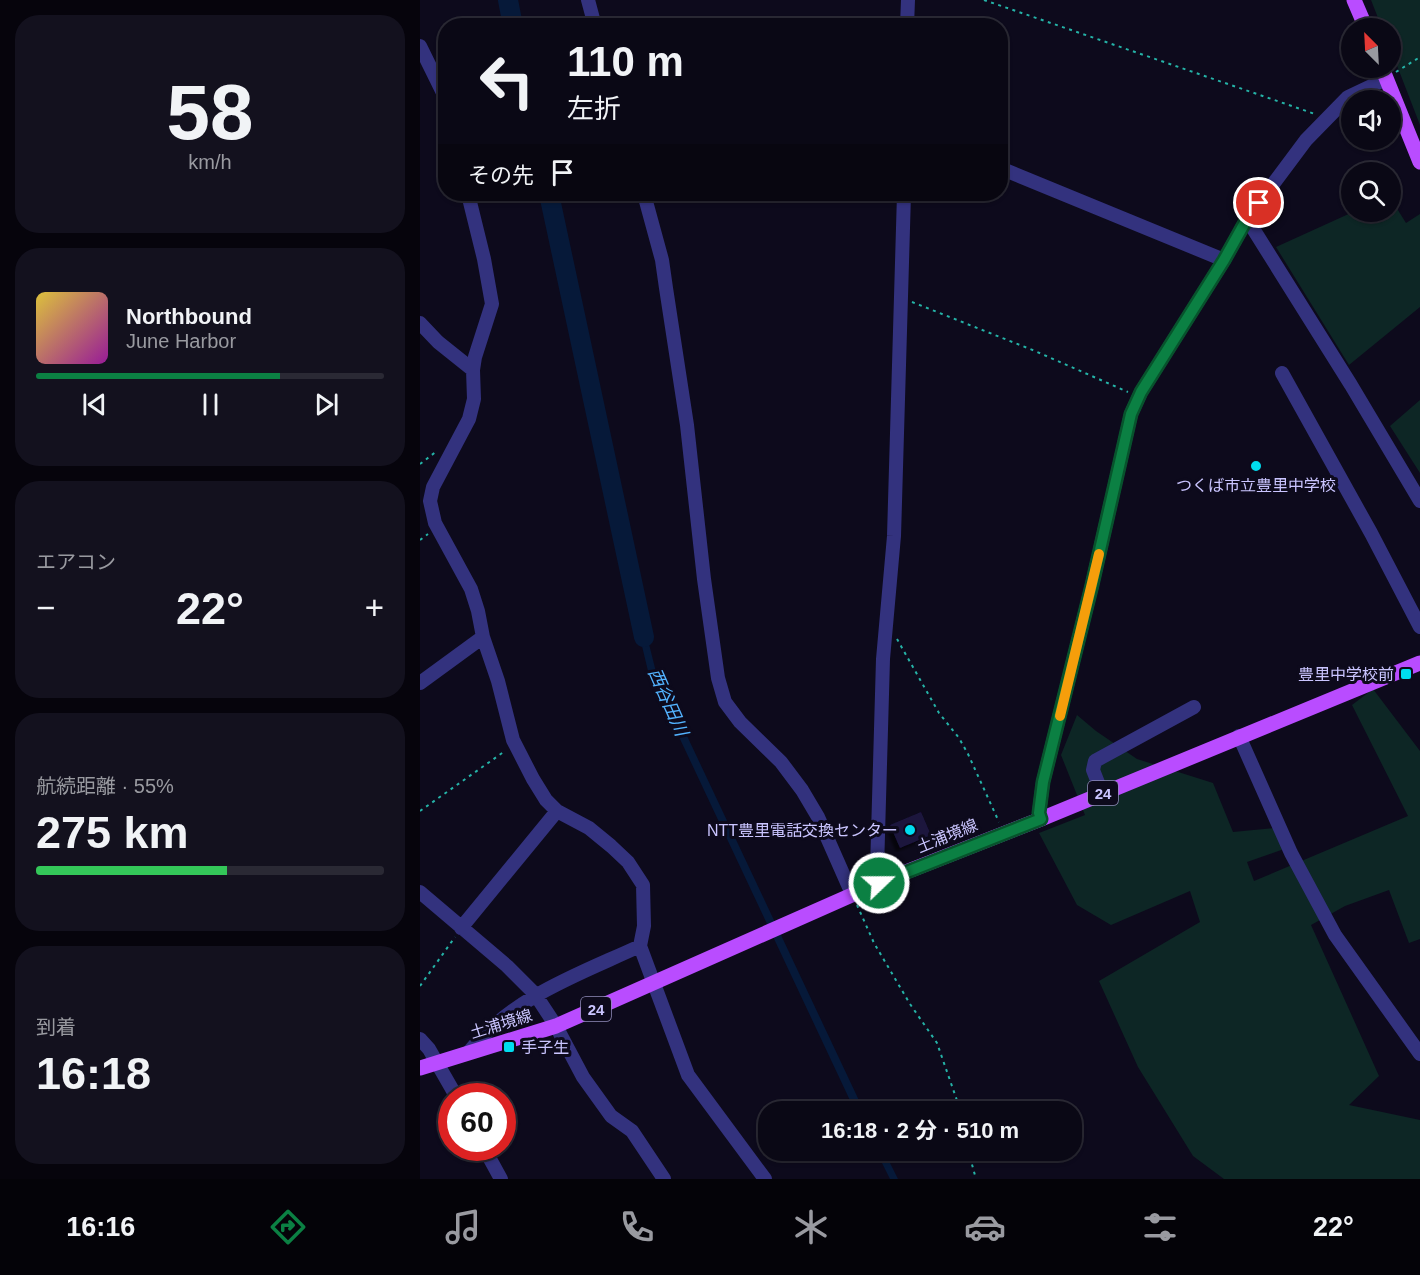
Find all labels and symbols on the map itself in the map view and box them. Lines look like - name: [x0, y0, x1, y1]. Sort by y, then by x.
- north arrow: [1341, 18, 1401, 78]
- pin: [1233, 177, 1284, 228]
- marker: つくば市立豊里中学校: [1249, 459, 1263, 473]
- place label: つくば市立豊里中学校: [1176, 477, 1336, 494]
- water label: 西谷田川: [644, 665, 693, 741]
- place label: 豊里中学校前: [1298, 666, 1394, 683]
- marker: 豊里中学校前: [1399, 667, 1413, 681]
- road number: 24: [1088, 781, 1118, 805]
- street label: 土浦境線: [914, 816, 980, 856]
- place label: NTT豊里電話交換センター: [707, 822, 898, 839]
- marker: NTT豊里電話交換センター: [903, 823, 917, 837]
- position arrow: [847, 851, 911, 915]
- road number: 24: [581, 997, 611, 1021]
- street label: 土浦境線: [468, 1007, 534, 1041]
- place label: 手子生: [521, 1039, 569, 1056]
- marker: 手子生: [502, 1040, 516, 1054]
- speed limit sign: 60: [438, 1083, 516, 1161]

